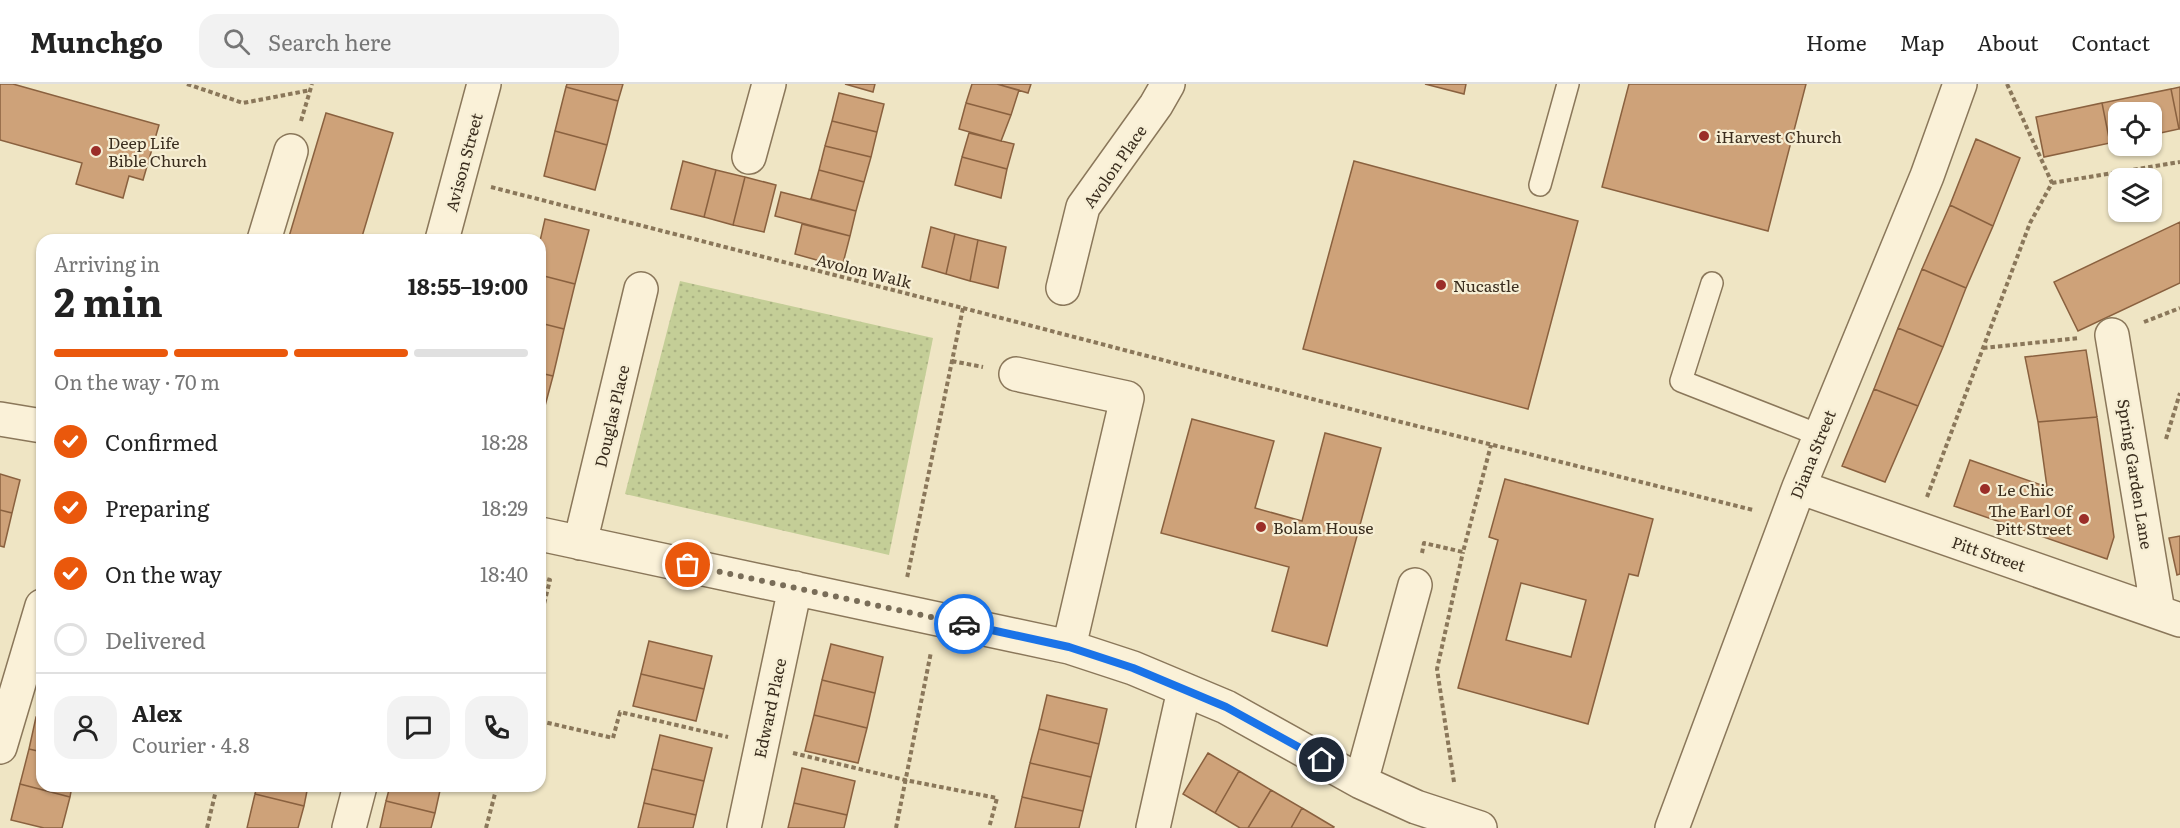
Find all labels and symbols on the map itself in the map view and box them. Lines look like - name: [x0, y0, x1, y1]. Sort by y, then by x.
- street label: Avison Street: [438, 110, 488, 214]
- street label: Avolon Place: [1077, 120, 1151, 212]
- place label: iHarvest Church: [1716, 124, 1842, 148]
- marker: iHarvest Church: [1697, 129, 1711, 143]
- place label: Deep Life Bible Church: [108, 130, 207, 172]
- marker: Deep Life Bible Church: [89, 144, 103, 158]
- street label: Avolon Walk: [814, 247, 915, 294]
- place label: Nucastle: [1453, 273, 1519, 297]
- marker: Nucastle: [1434, 278, 1448, 292]
- street label: Douglas Place: [588, 362, 634, 470]
- street label: Spring Garden Lane: [2112, 397, 2160, 551]
- street label: Diana Street: [1783, 405, 1841, 502]
- place label: Le Chic: [1997, 477, 2054, 501]
- marker: Le Chic: [1978, 482, 1992, 496]
- place label: The Earl Of Pitt Street: [1988, 498, 2074, 540]
- marker: The Earl Of Pitt Street: [2077, 512, 2091, 526]
- place label: Bolam House: [1273, 515, 1373, 539]
- marker: Bolam House: [1254, 520, 1268, 534]
- street label: Pitt Street: [1949, 529, 2030, 577]
- pin: [662, 539, 713, 590]
- courier: [934, 594, 994, 654]
- street label: Edward Place: [747, 656, 791, 760]
- pin: [1296, 734, 1347, 785]

